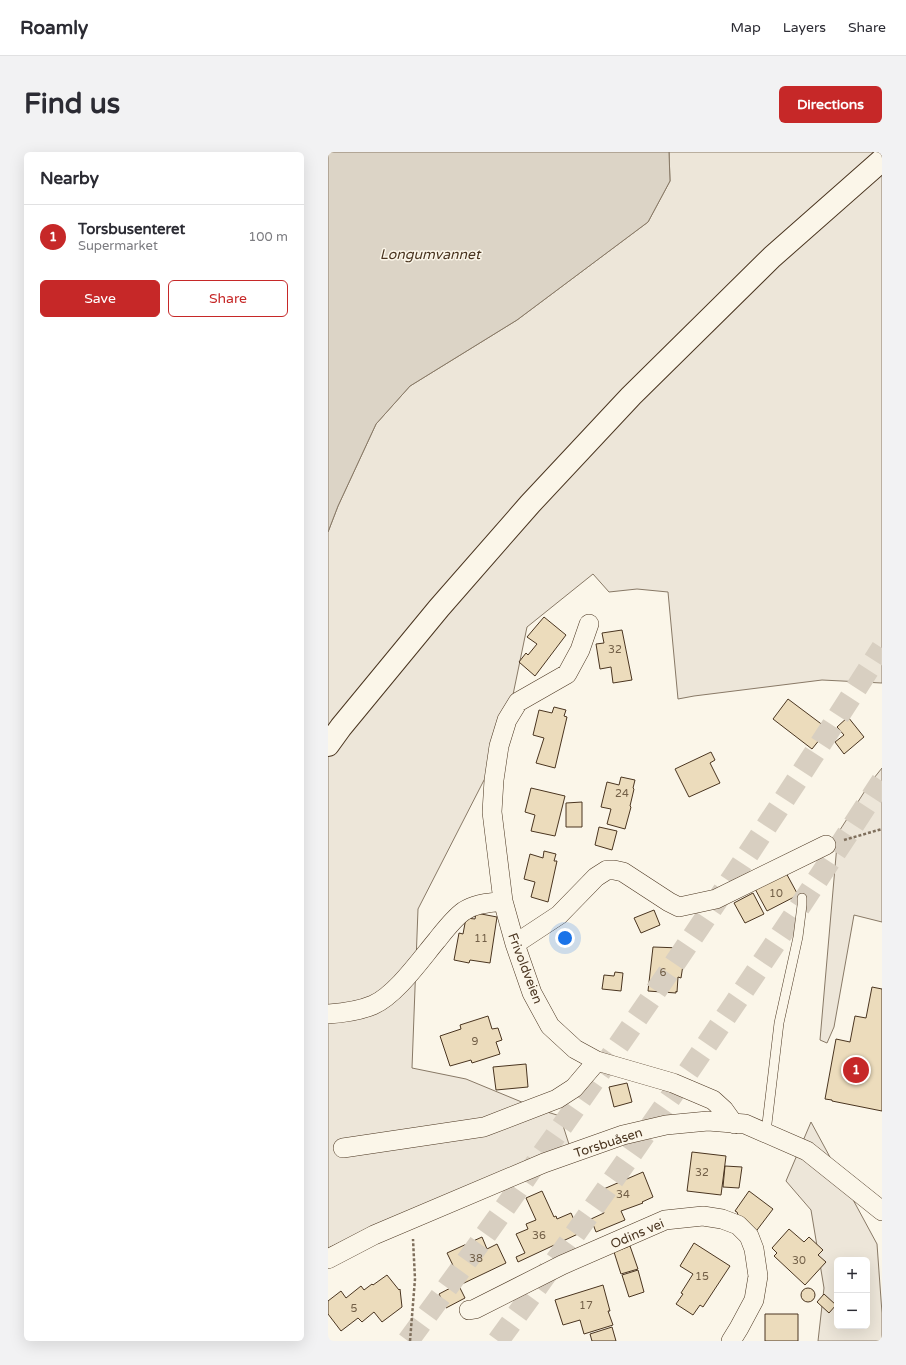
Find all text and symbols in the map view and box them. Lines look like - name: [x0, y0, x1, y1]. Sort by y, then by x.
- text: Roamly: [20, 17, 88, 39]
- text: Map: [731, 19, 761, 36]
- text: Layers: [783, 19, 826, 36]
- text: Share: [848, 19, 886, 36]
- button: Directions: [779, 86, 882, 123]
- text: Find us: [24, 87, 120, 121]
- text: Nearby: [40, 168, 99, 189]
- text: Torsbusenteret: [78, 220, 185, 238]
- text: 1: [49, 229, 57, 245]
- text: 100 m: [248, 229, 288, 245]
- text: Supermarket: [78, 238, 158, 254]
- water label: Longumvannet: [380, 246, 482, 263]
- button: Save: [40, 280, 160, 317]
- button: Share: [168, 280, 288, 317]
- house number: 32: [608, 643, 622, 656]
- house number: 24: [615, 787, 629, 800]
- house number: 10: [769, 887, 783, 900]
- your location: [555, 928, 575, 948]
- street label: Frivoldveien: [504, 931, 546, 1006]
- house number: 11: [474, 932, 488, 945]
- house number: 6: [660, 966, 667, 979]
- house number: 9: [472, 1035, 479, 1048]
- pin: 1: [843, 1055, 869, 1085]
- street label: Torsbuåsen: [572, 1124, 645, 1162]
- house number: 32: [695, 1166, 709, 1179]
- house number: 34: [616, 1188, 630, 1201]
- street label: Odins vei: [608, 1215, 667, 1252]
- house number: 36: [532, 1229, 546, 1242]
- house number: 38: [469, 1252, 483, 1265]
- house number: 30: [792, 1254, 806, 1267]
- map controls: [834, 1257, 870, 1329]
- button: +: [834, 1257, 870, 1293]
- house number: 15: [695, 1270, 709, 1283]
- button: −: [834, 1293, 870, 1329]
- house number: 17: [579, 1299, 593, 1312]
- house number: 5: [351, 1302, 358, 1315]

